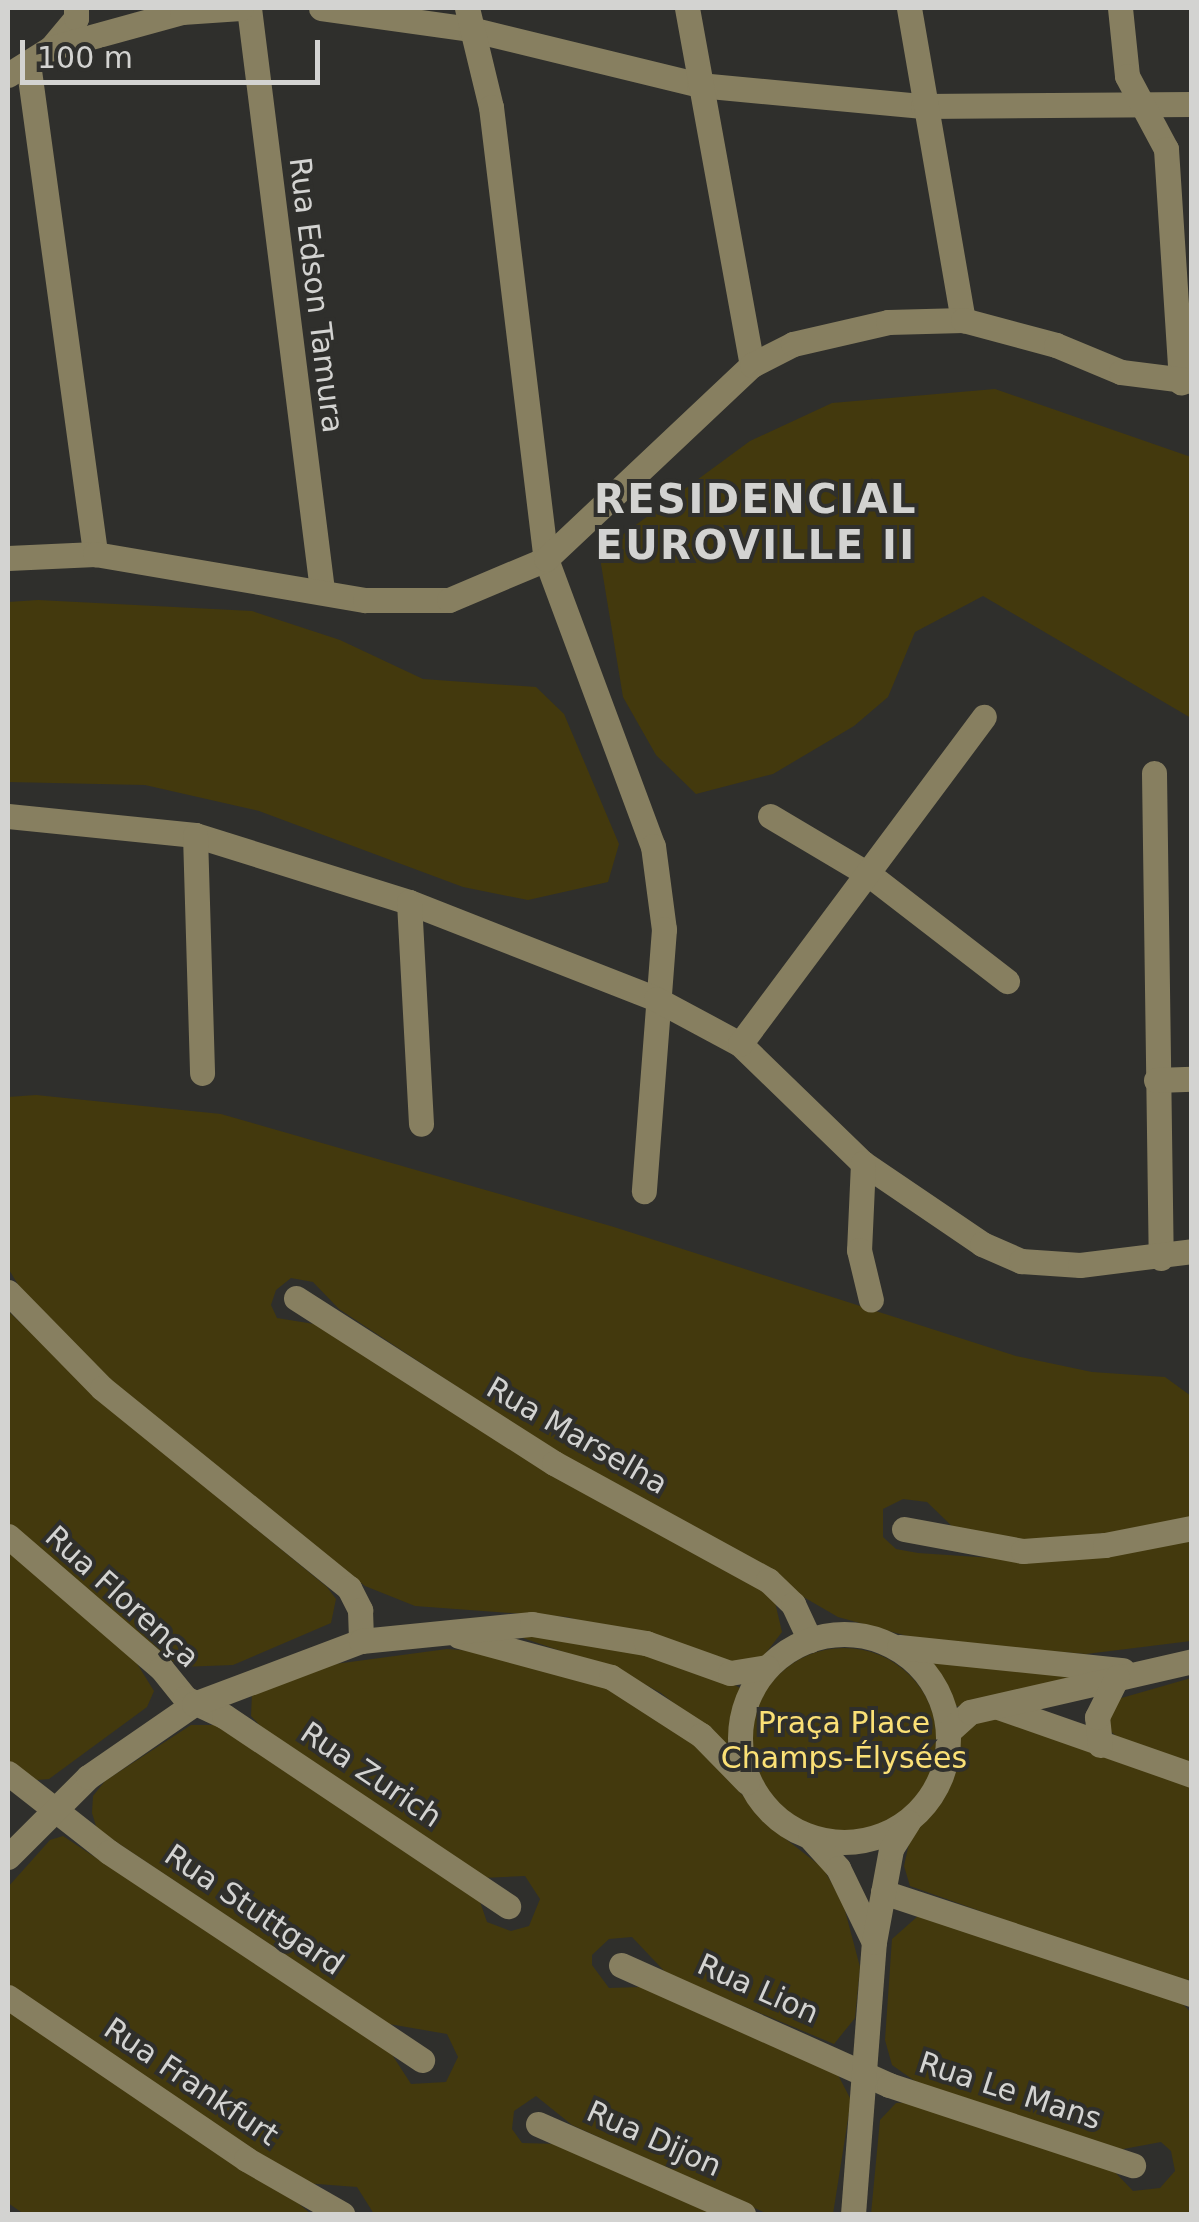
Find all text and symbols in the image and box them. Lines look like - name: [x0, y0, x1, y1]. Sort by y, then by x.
- scale bar: [25, 20, 325, 82]
- text: 100 m: [37, 40, 133, 75]
- street label: Rua Edson Tamura: [281, 155, 351, 435]
- district label: RESIDENCIAL EUROVILLE II: [594, 475, 918, 569]
- street label: Rua Marselha: [480, 1370, 674, 1502]
- street label: Rua Florença: [38, 1519, 206, 1675]
- park label: Praça Place Champs-Élysées: [721, 1705, 967, 1776]
- street label: Rua Zurich: [294, 1715, 448, 1835]
- street label: Rua Stuttgard: [158, 1837, 350, 1983]
- street label: Rua Lion: [692, 1946, 824, 2032]
- street label: Rua Frankfurt: [97, 2011, 285, 2153]
- street label: Rua Le Mans: [914, 2045, 1106, 2137]
- street label: Rua Dijon: [581, 2093, 727, 2185]

